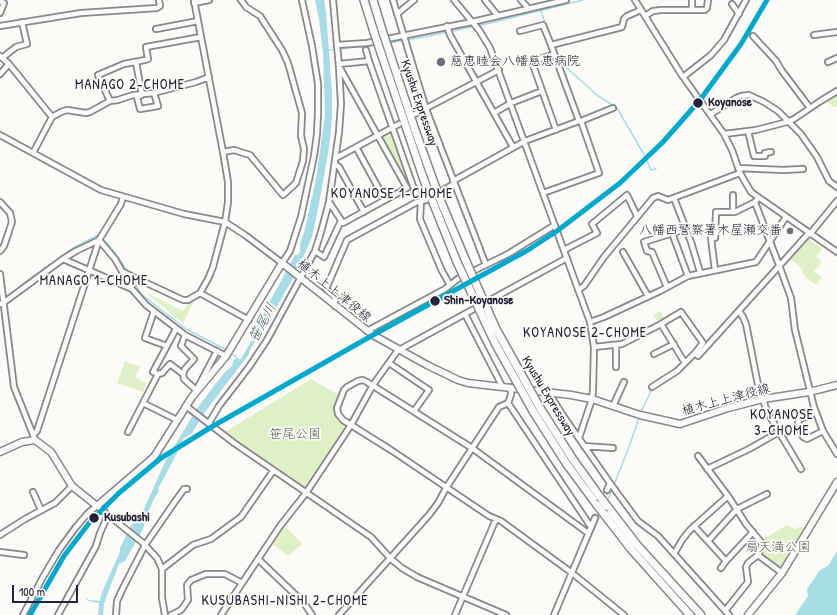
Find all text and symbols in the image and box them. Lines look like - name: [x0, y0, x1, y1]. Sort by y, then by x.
- place label: 慈恵睦会八幡慈恵病院: [450, 54, 580, 70]
- marker: 慈恵睦会八幡慈恵病院: [435, 56, 447, 68]
- street label: Kyushu Expressway: [397, 58, 441, 148]
- district label: MANAGO 2-CHOME: [75, 77, 185, 93]
- place label: Koyanose: [708, 95, 752, 111]
- marker: Koyanose: [691, 96, 705, 110]
- district label: KOYANOSE 1-CHOME: [331, 186, 453, 202]
- place label: 八幡西警察署木屋瀬交番: [639, 223, 782, 239]
- marker: 八幡西警察署木屋瀬交番: [785, 226, 795, 236]
- street label: 植木上上津役線: [294, 256, 374, 326]
- district label: MANAGO 1-CHOME: [40, 273, 148, 289]
- place label: Shin-Koyanose: [444, 293, 513, 309]
- marker: Shin-Koyanose: [428, 294, 442, 308]
- water label: 笹尾川: [246, 301, 280, 345]
- district label: KOYANOSE 2-CHOME: [523, 325, 647, 341]
- street label: Kyushu Expressway: [518, 353, 578, 439]
- street label: 植木上上津役線: [680, 381, 772, 419]
- district label: KOYANOSE 3-CHOME: [750, 407, 814, 440]
- park label: 笹尾公園: [269, 427, 321, 443]
- place label: Kusubashi: [104, 510, 150, 526]
- marker: Kusubashi: [87, 511, 101, 525]
- park label: 扇天満公園: [746, 540, 810, 556]
- scale bar: [14, 577, 80, 603]
- text: 100 m: [19, 583, 45, 600]
- district label: KUSUBASHI-NISHI 2-CHOME: [202, 593, 368, 609]

